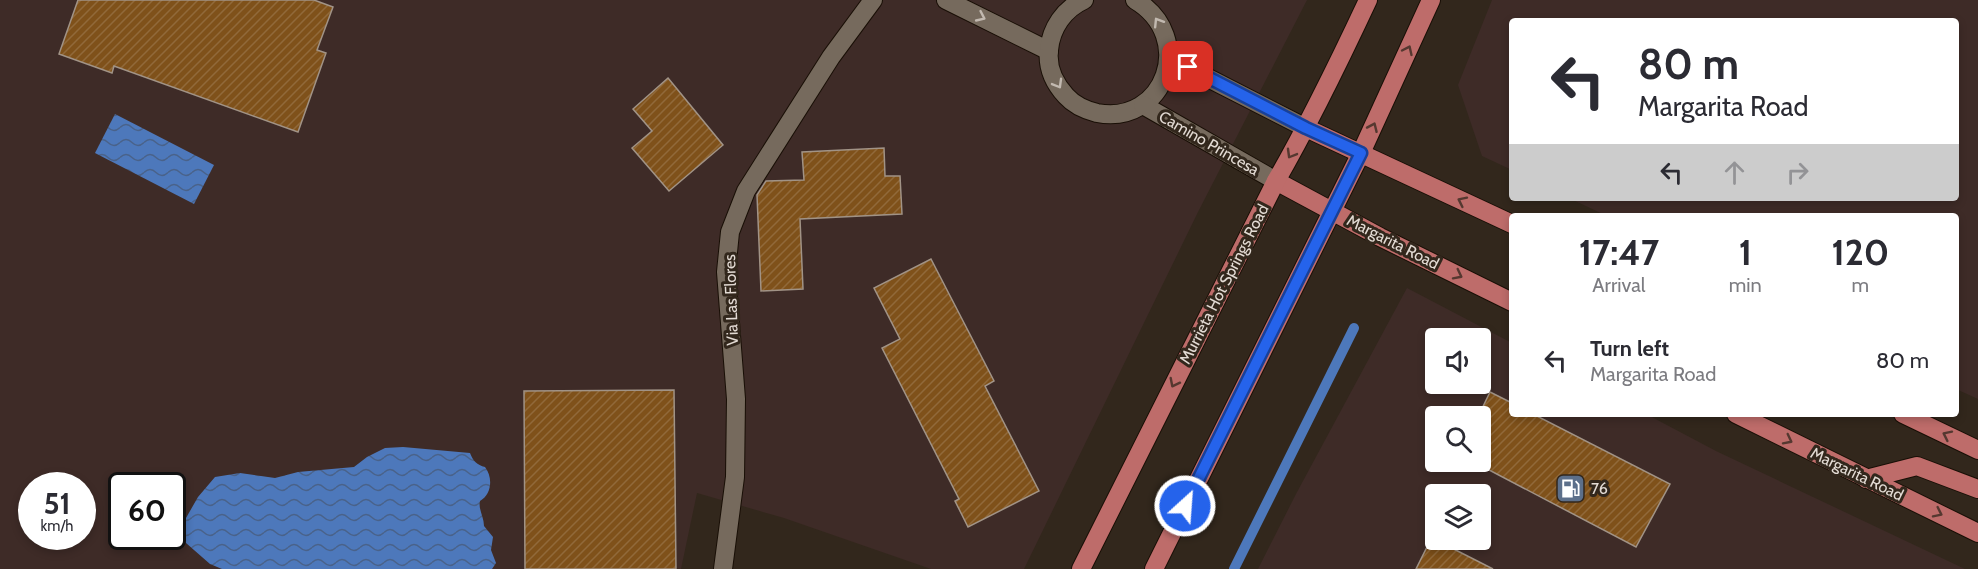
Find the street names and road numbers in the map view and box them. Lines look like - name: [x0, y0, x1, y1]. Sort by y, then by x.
- street label: Camino Princesa: [1156, 107, 1263, 179]
- street label: Murrieta Hot Springs Road: [1175, 201, 1273, 367]
- street label: Margarita Road: [1344, 211, 1442, 273]
- street label: Via Las Flores: [720, 254, 742, 346]
- street label: Margarita Road: [1807, 443, 1907, 505]

